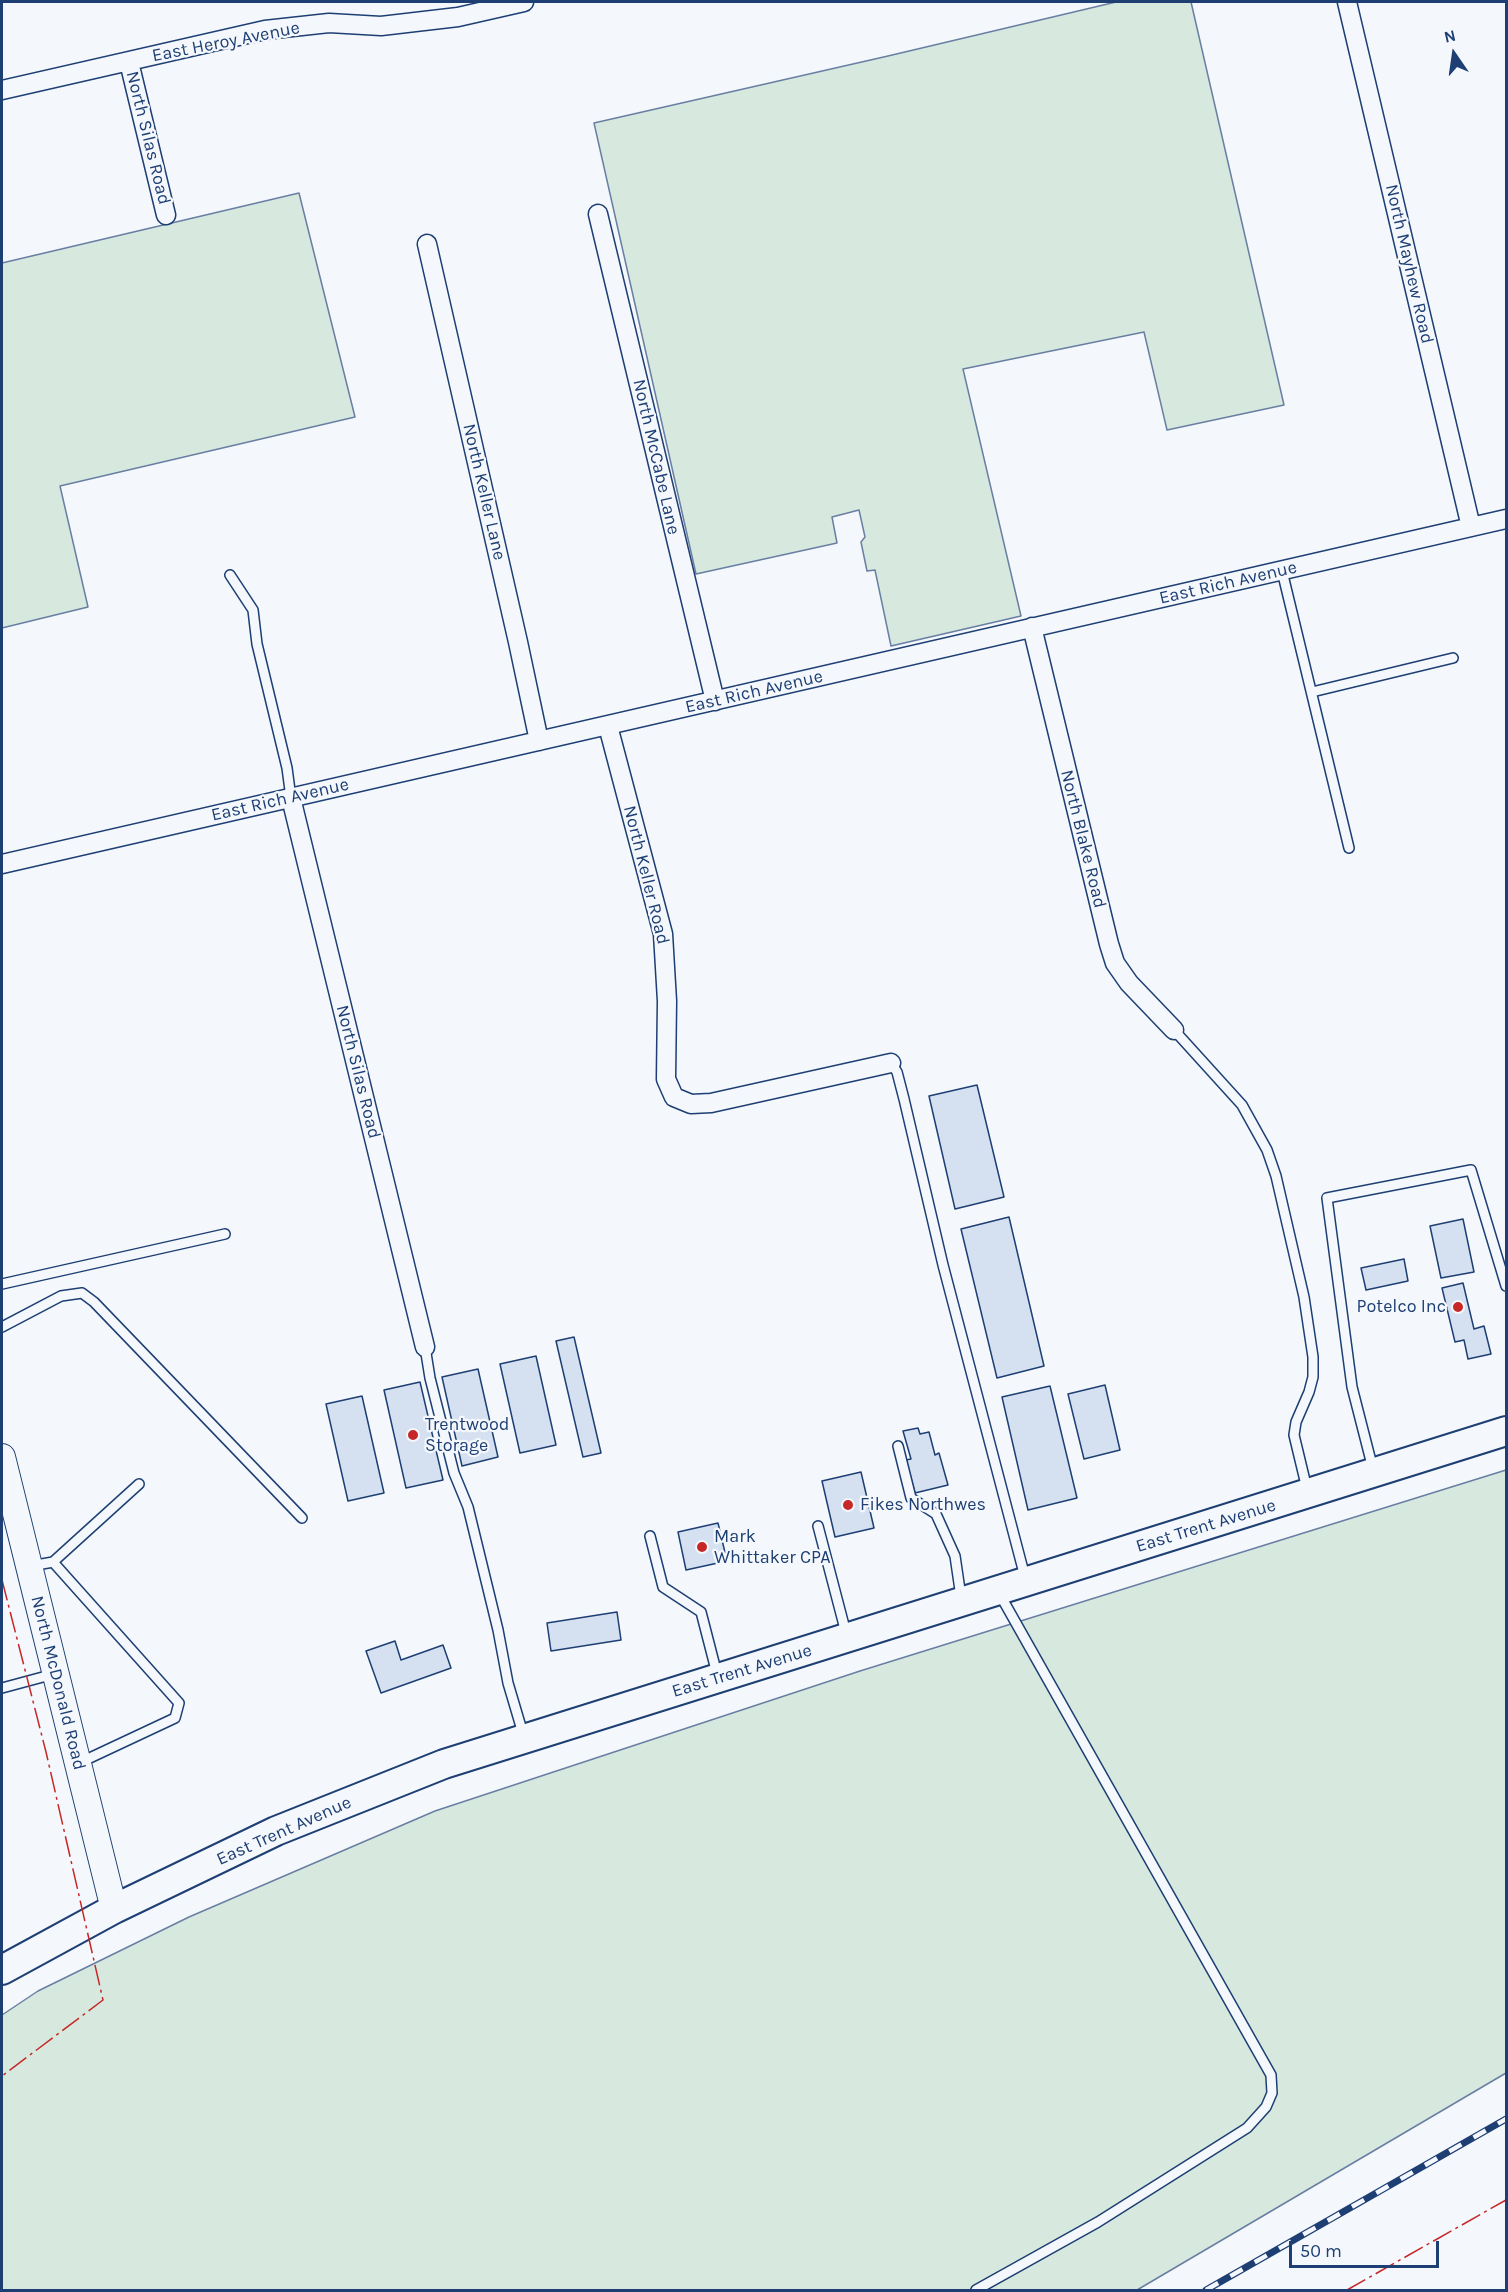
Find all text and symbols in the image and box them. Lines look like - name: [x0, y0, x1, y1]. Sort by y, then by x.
- street label: East Heroy Avenue: [150, 17, 302, 67]
- north arrow: [1424, 24, 1484, 84]
- text: N: [1442, 25, 1458, 47]
- street label: North Silas Road: [121, 69, 175, 207]
- street label: North Mayhew Road: [1380, 182, 1438, 346]
- street label: North McCabe Lane: [628, 377, 684, 537]
- street label: North Keller Lane: [458, 422, 510, 562]
- street label: East Rich Avenue: [1157, 557, 1299, 609]
- street label: East Rich Avenue: [683, 666, 825, 718]
- street label: North Blake Road: [1055, 768, 1111, 910]
- street label: East Rich Avenue: [209, 774, 351, 826]
- street label: North Keller Road: [618, 803, 674, 947]
- street label: North Silas Road: [331, 1003, 385, 1141]
- place label: Potelco Inc: [1357, 1296, 1446, 1318]
- marker: Potelco Inc: [1451, 1300, 1465, 1314]
- place label: Trentwood Storage: [425, 1414, 509, 1456]
- marker: Trentwood Storage: [406, 1428, 420, 1442]
- place label: Fikes Northwes: [860, 1494, 986, 1516]
- street label: East Trent Avenue: [1133, 1494, 1279, 1558]
- marker: Fikes Northwes: [841, 1498, 855, 1512]
- place label: Mark Whittaker CPA: [714, 1526, 831, 1568]
- marker: Mark Whittaker CPA: [695, 1540, 709, 1554]
- street label: North McDonald Road: [26, 1594, 90, 1772]
- street label: East Trent Avenue: [669, 1639, 815, 1703]
- street label: East Trent Avenue: [213, 1792, 355, 1870]
- scale bar: [1292, 2229, 1442, 2267]
- text: 50 m: [1300, 2240, 1342, 2262]

